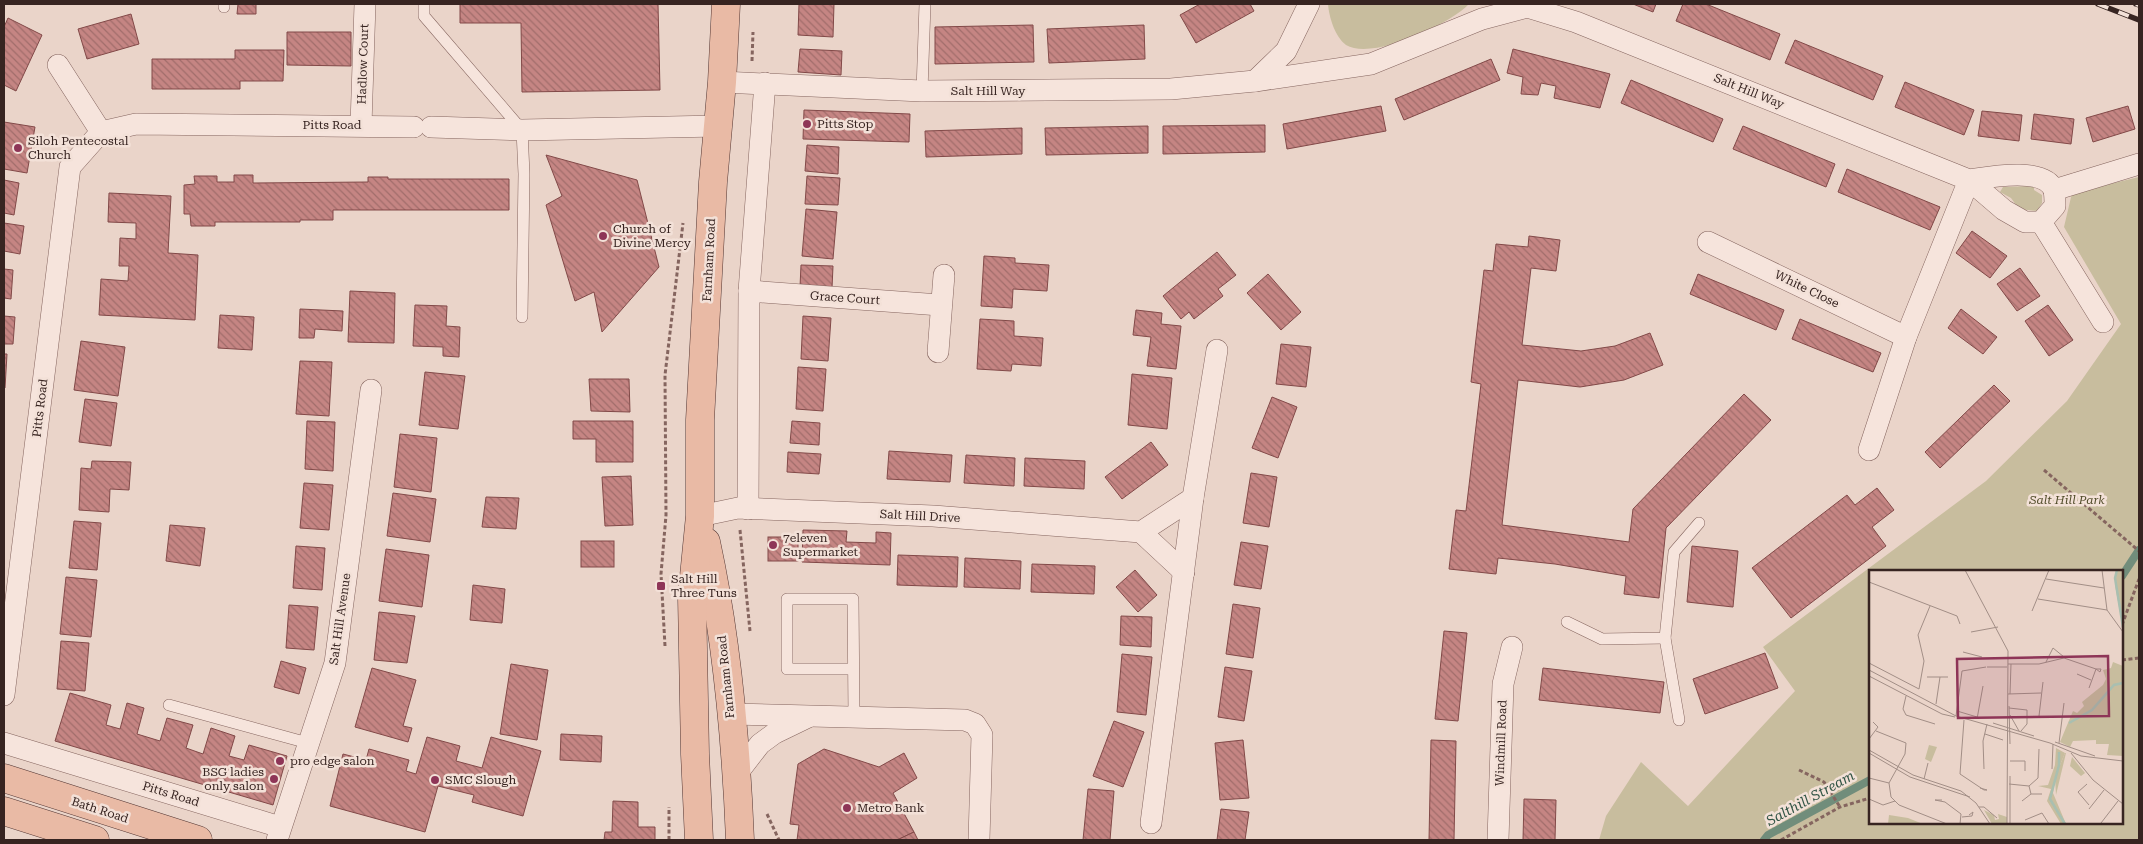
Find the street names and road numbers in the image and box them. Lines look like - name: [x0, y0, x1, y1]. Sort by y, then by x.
- street label: Hadlow Court: [355, 23, 371, 105]
- street label: Salt Hill Way: [1712, 71, 1787, 112]
- street label: Salt Hill Way: [951, 84, 1026, 98]
- street label: Pitts Road: [303, 118, 362, 132]
- street label: Farnham Road: [700, 218, 718, 302]
- street label: White Close: [1773, 267, 1842, 311]
- street label: Grace Court: [810, 289, 881, 307]
- street label: Pitts Road: [29, 378, 51, 438]
- street label: Salt Hill Drive: [879, 507, 961, 525]
- street label: Salt Hill Avenue: [327, 572, 353, 666]
- street label: Farnham Road: [715, 635, 737, 719]
- street label: Windmill Road: [1493, 699, 1510, 786]
- street label: Pitts Road: [141, 779, 201, 809]
- street label: Bath Road: [70, 794, 131, 826]

